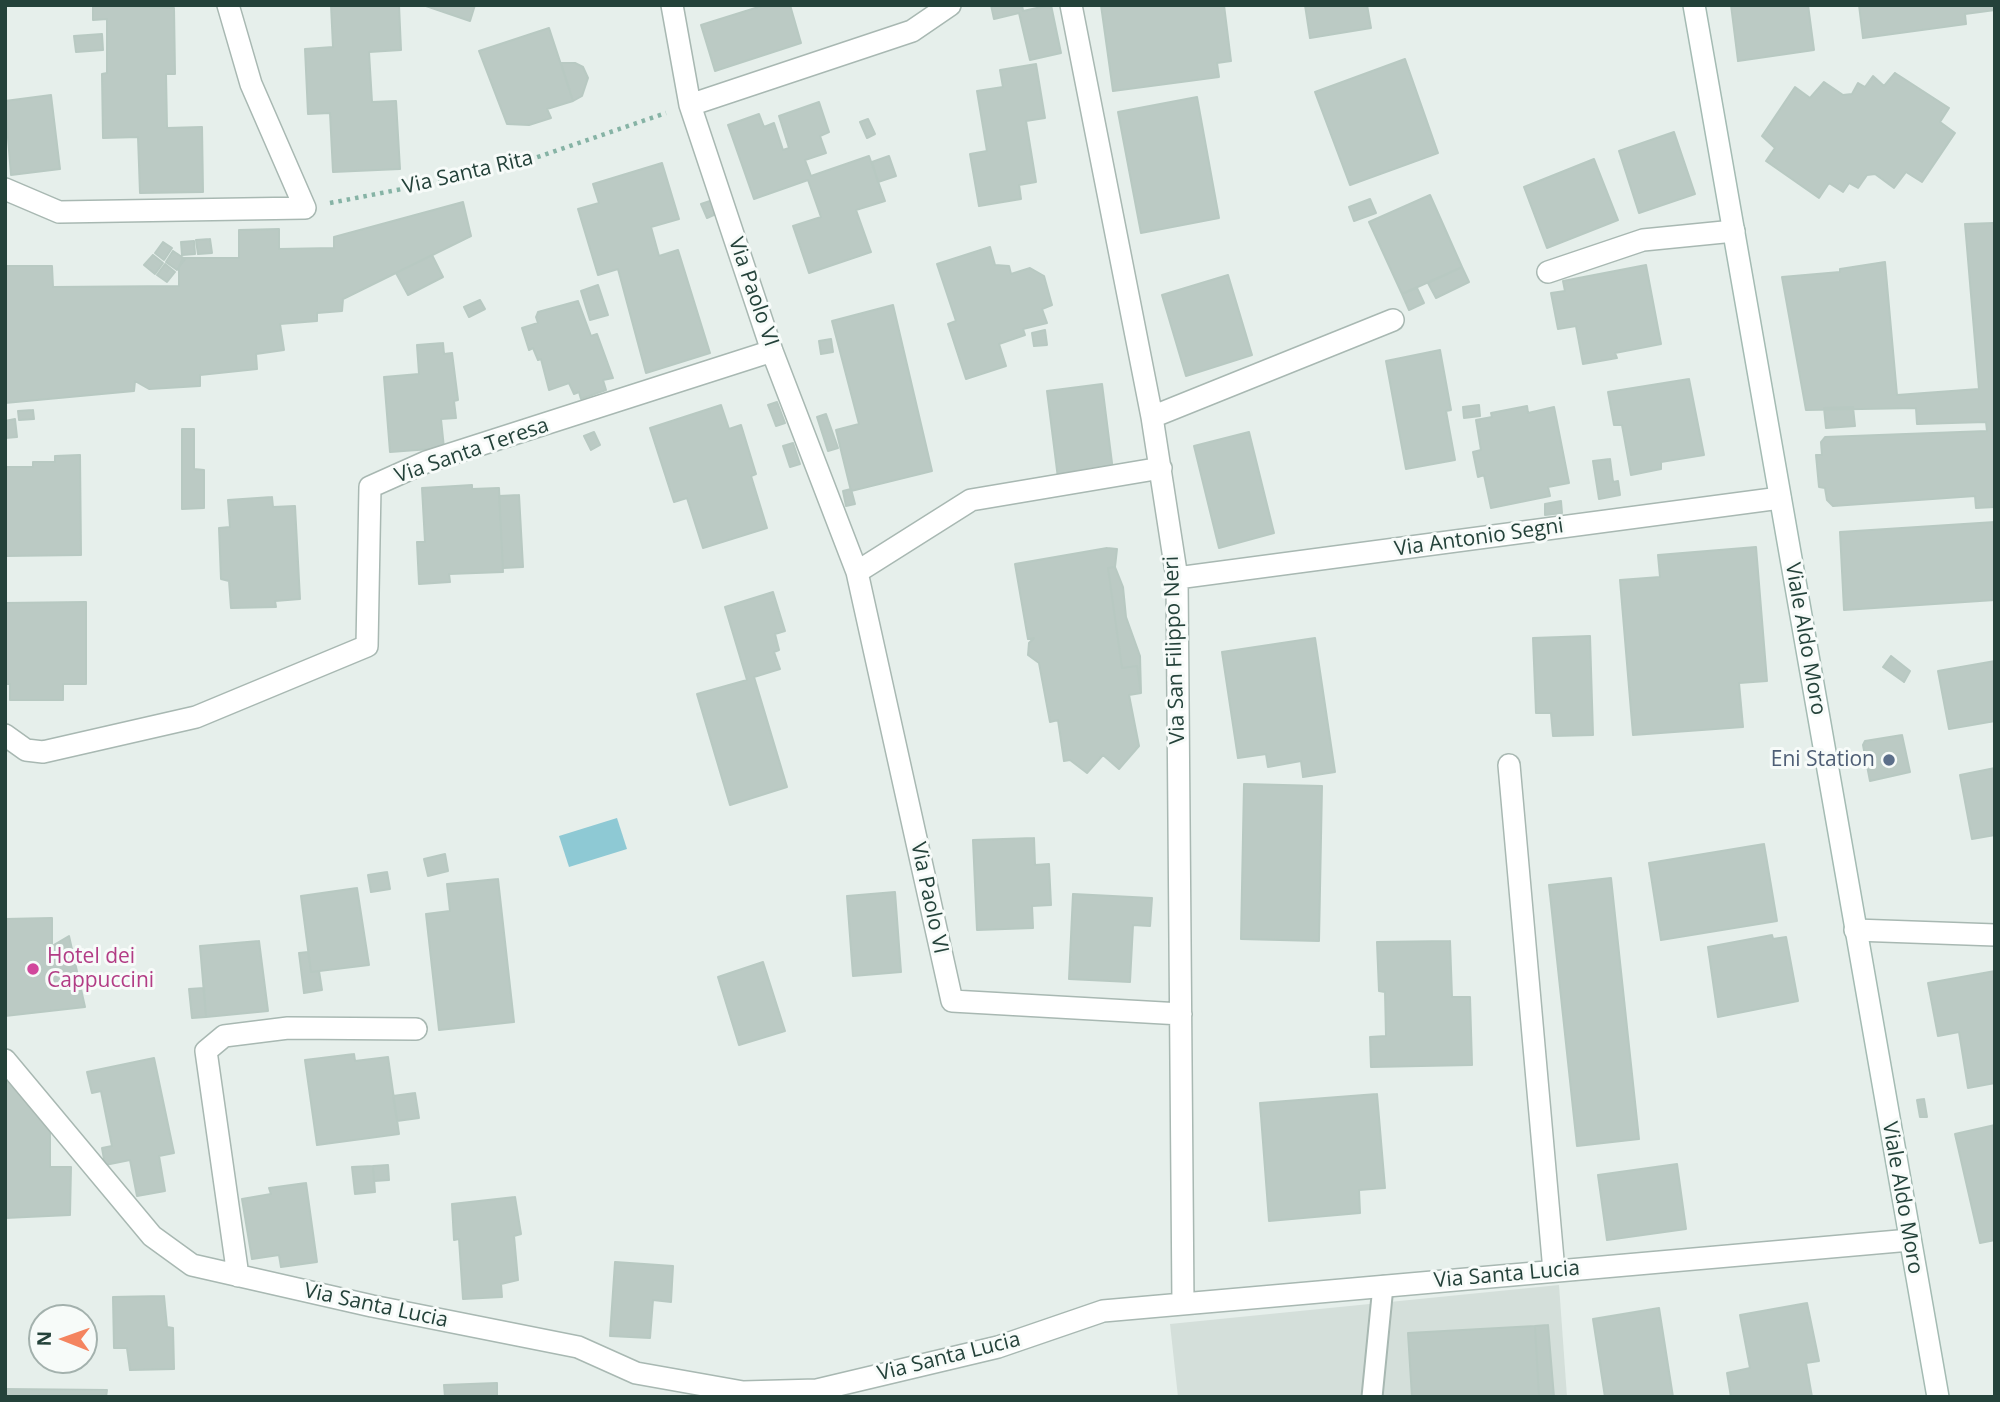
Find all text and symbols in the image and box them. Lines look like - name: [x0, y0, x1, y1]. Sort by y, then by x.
- street label: Via Santa Rita: [400, 146, 536, 200]
- street label: Via Paolo VI: [723, 234, 783, 350]
- street label: Via Santa Teresa: [392, 413, 552, 489]
- street label: Via Antonio Segni: [1393, 514, 1565, 562]
- street label: Via San Filippo Neri: [1159, 555, 1191, 745]
- street label: Viale Aldo Moro: [1779, 561, 1831, 717]
- place label: Eni Station: [1771, 747, 1875, 773]
- marker: Eni Station: [1881, 752, 1897, 768]
- street label: Via Paolo VI: [905, 840, 953, 956]
- place label: Hotel dei Cappuccini: [47, 944, 154, 994]
- marker: Hotel dei Cappuccini: [25, 961, 41, 977]
- street label: Viale Aldo Moro: [1876, 1120, 1928, 1276]
- street label: Via Santa Lucia: [1433, 1256, 1581, 1294]
- street label: Via Santa Lucia: [302, 1278, 450, 1334]
- north arrow: [28, 1304, 98, 1374]
- street label: Via Santa Lucia: [875, 1327, 1023, 1387]
- text: N: [31, 1331, 57, 1347]

